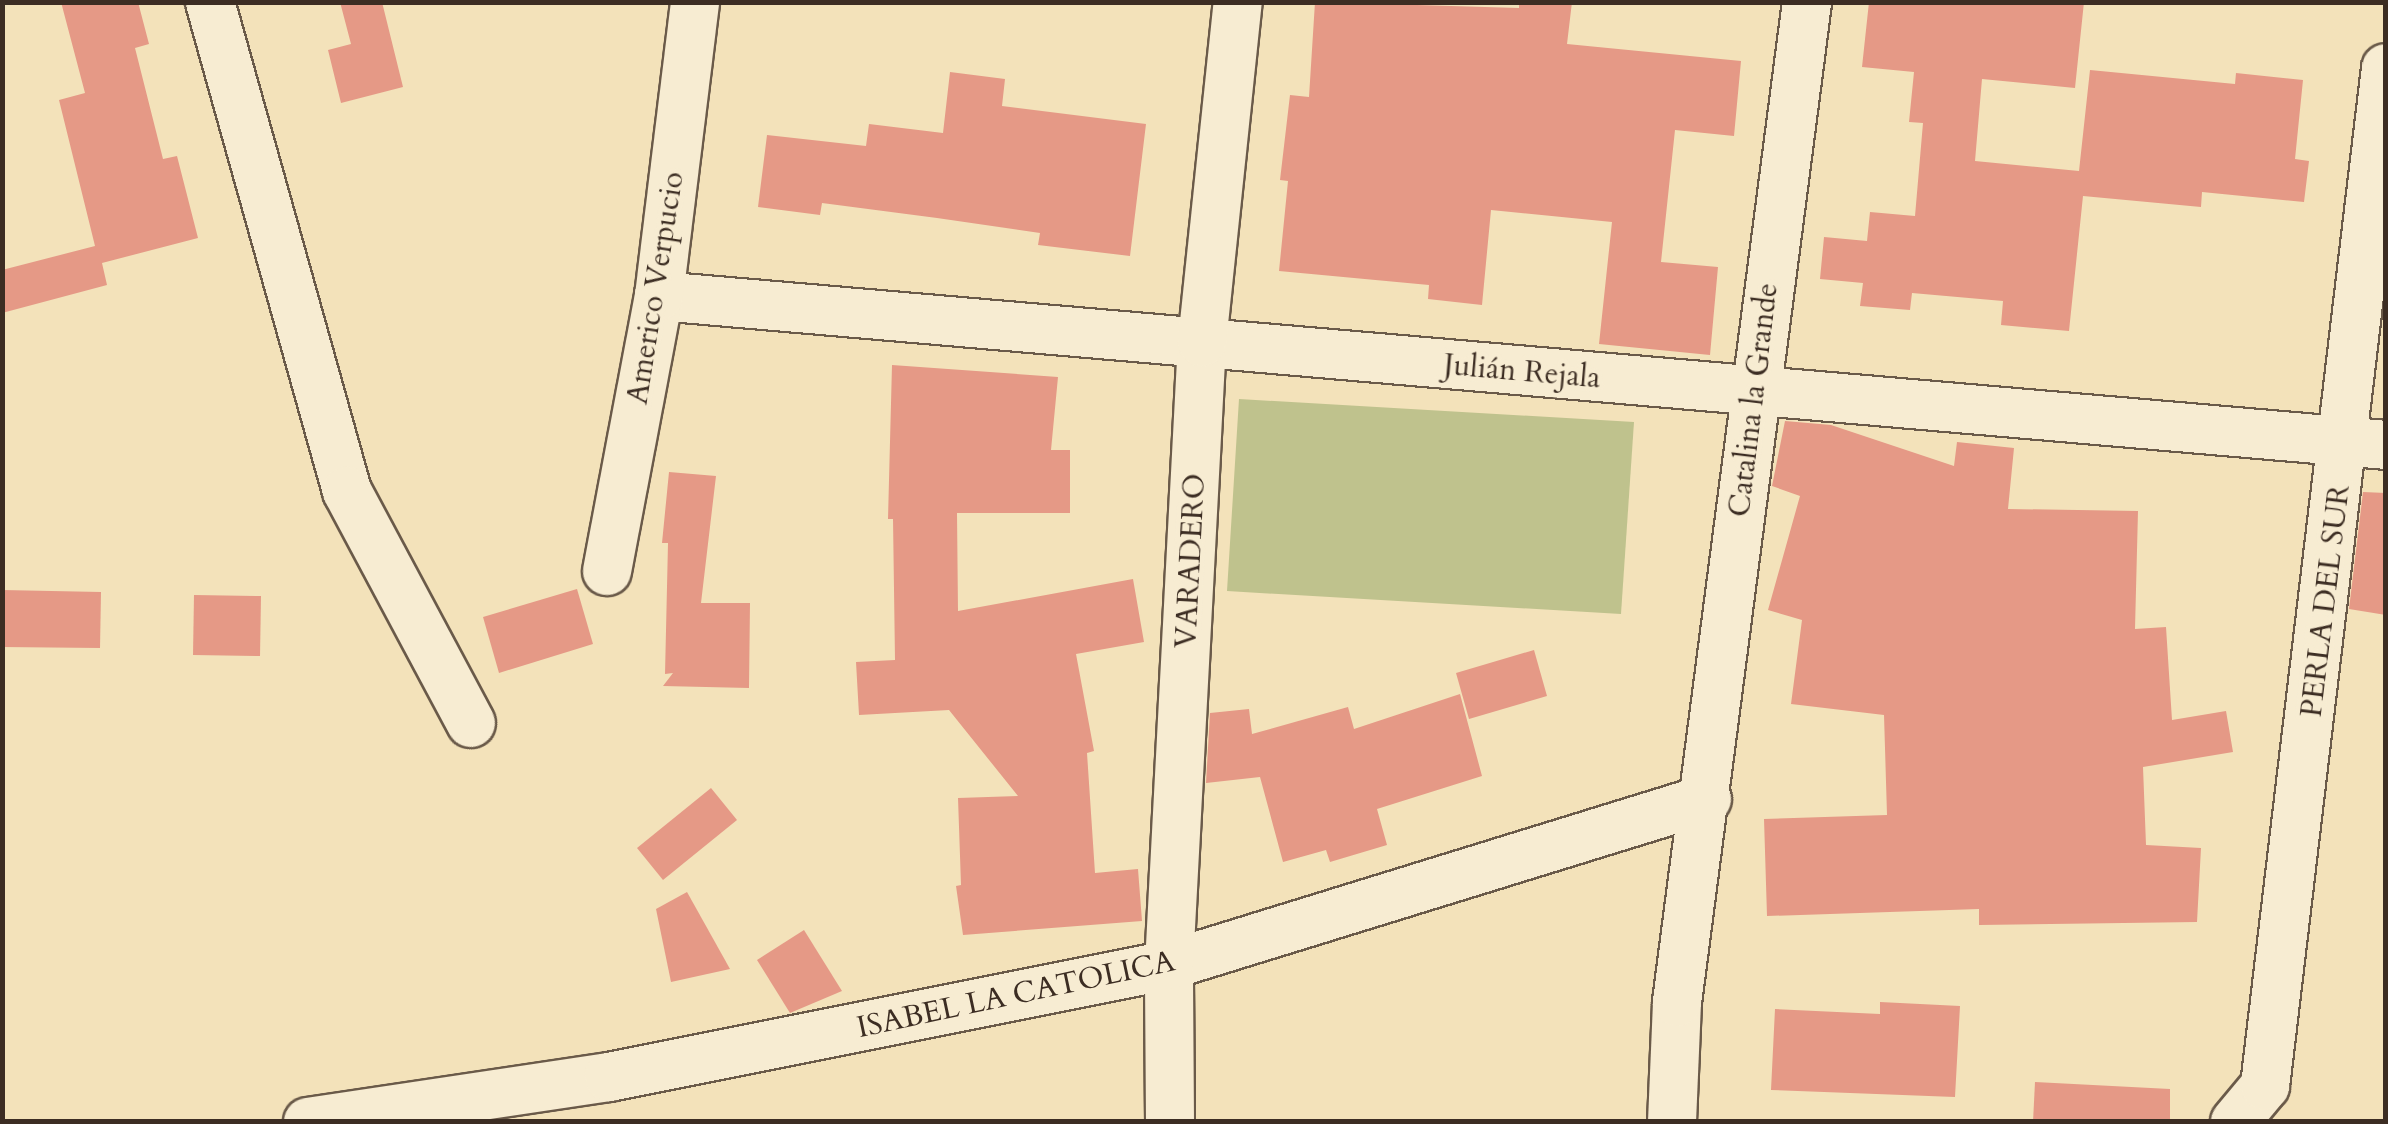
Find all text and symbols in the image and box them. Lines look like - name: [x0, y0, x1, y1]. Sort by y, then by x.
- street label: Americo Verpucio: [620, 169, 692, 407]
- street label: Catalina la Grande: [1722, 281, 1786, 519]
- street label: Julián Rejala: [1442, 347, 1602, 397]
- street label: VARADERO: [1168, 473, 1214, 649]
- street label: PERLA DEL SUR: [2294, 483, 2358, 719]
- street label: ISABEL LA CATOLICA: [854, 944, 1178, 1046]

